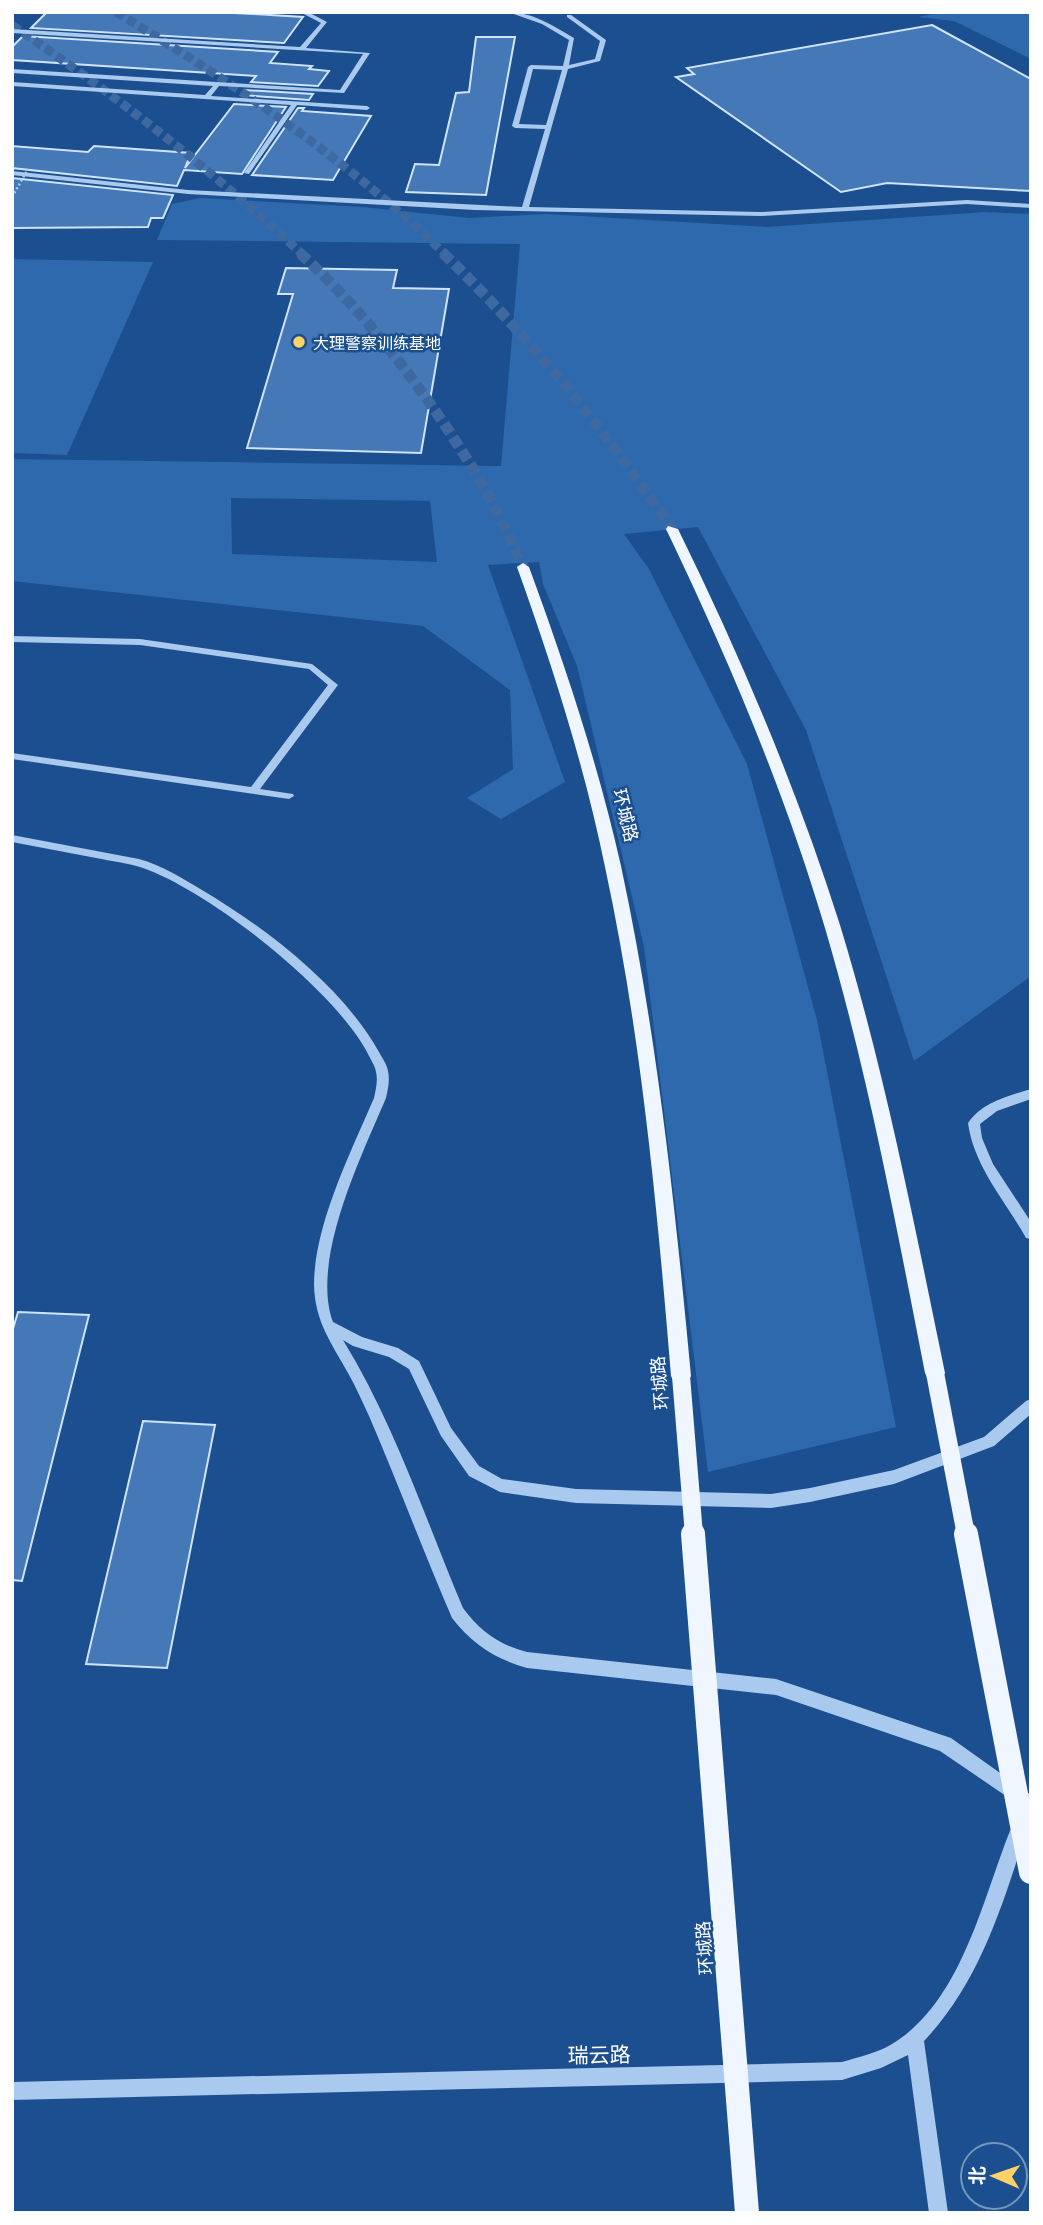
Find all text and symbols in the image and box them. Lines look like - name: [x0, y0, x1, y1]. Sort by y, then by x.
- place label: 大理警察训练基地: [313, 333, 441, 352]
- marker: 大理警察训练基地: [291, 334, 307, 350]
- street label: 环城路: [609, 786, 643, 844]
- street label: 环城路: [646, 1355, 672, 1411]
- street label: 环城路: [691, 1920, 717, 1976]
- street label: 瑞云路: [567, 2041, 631, 2067]
- north arrow: [959, 2141, 1029, 2211]
- text: 北: [965, 2165, 988, 2185]

